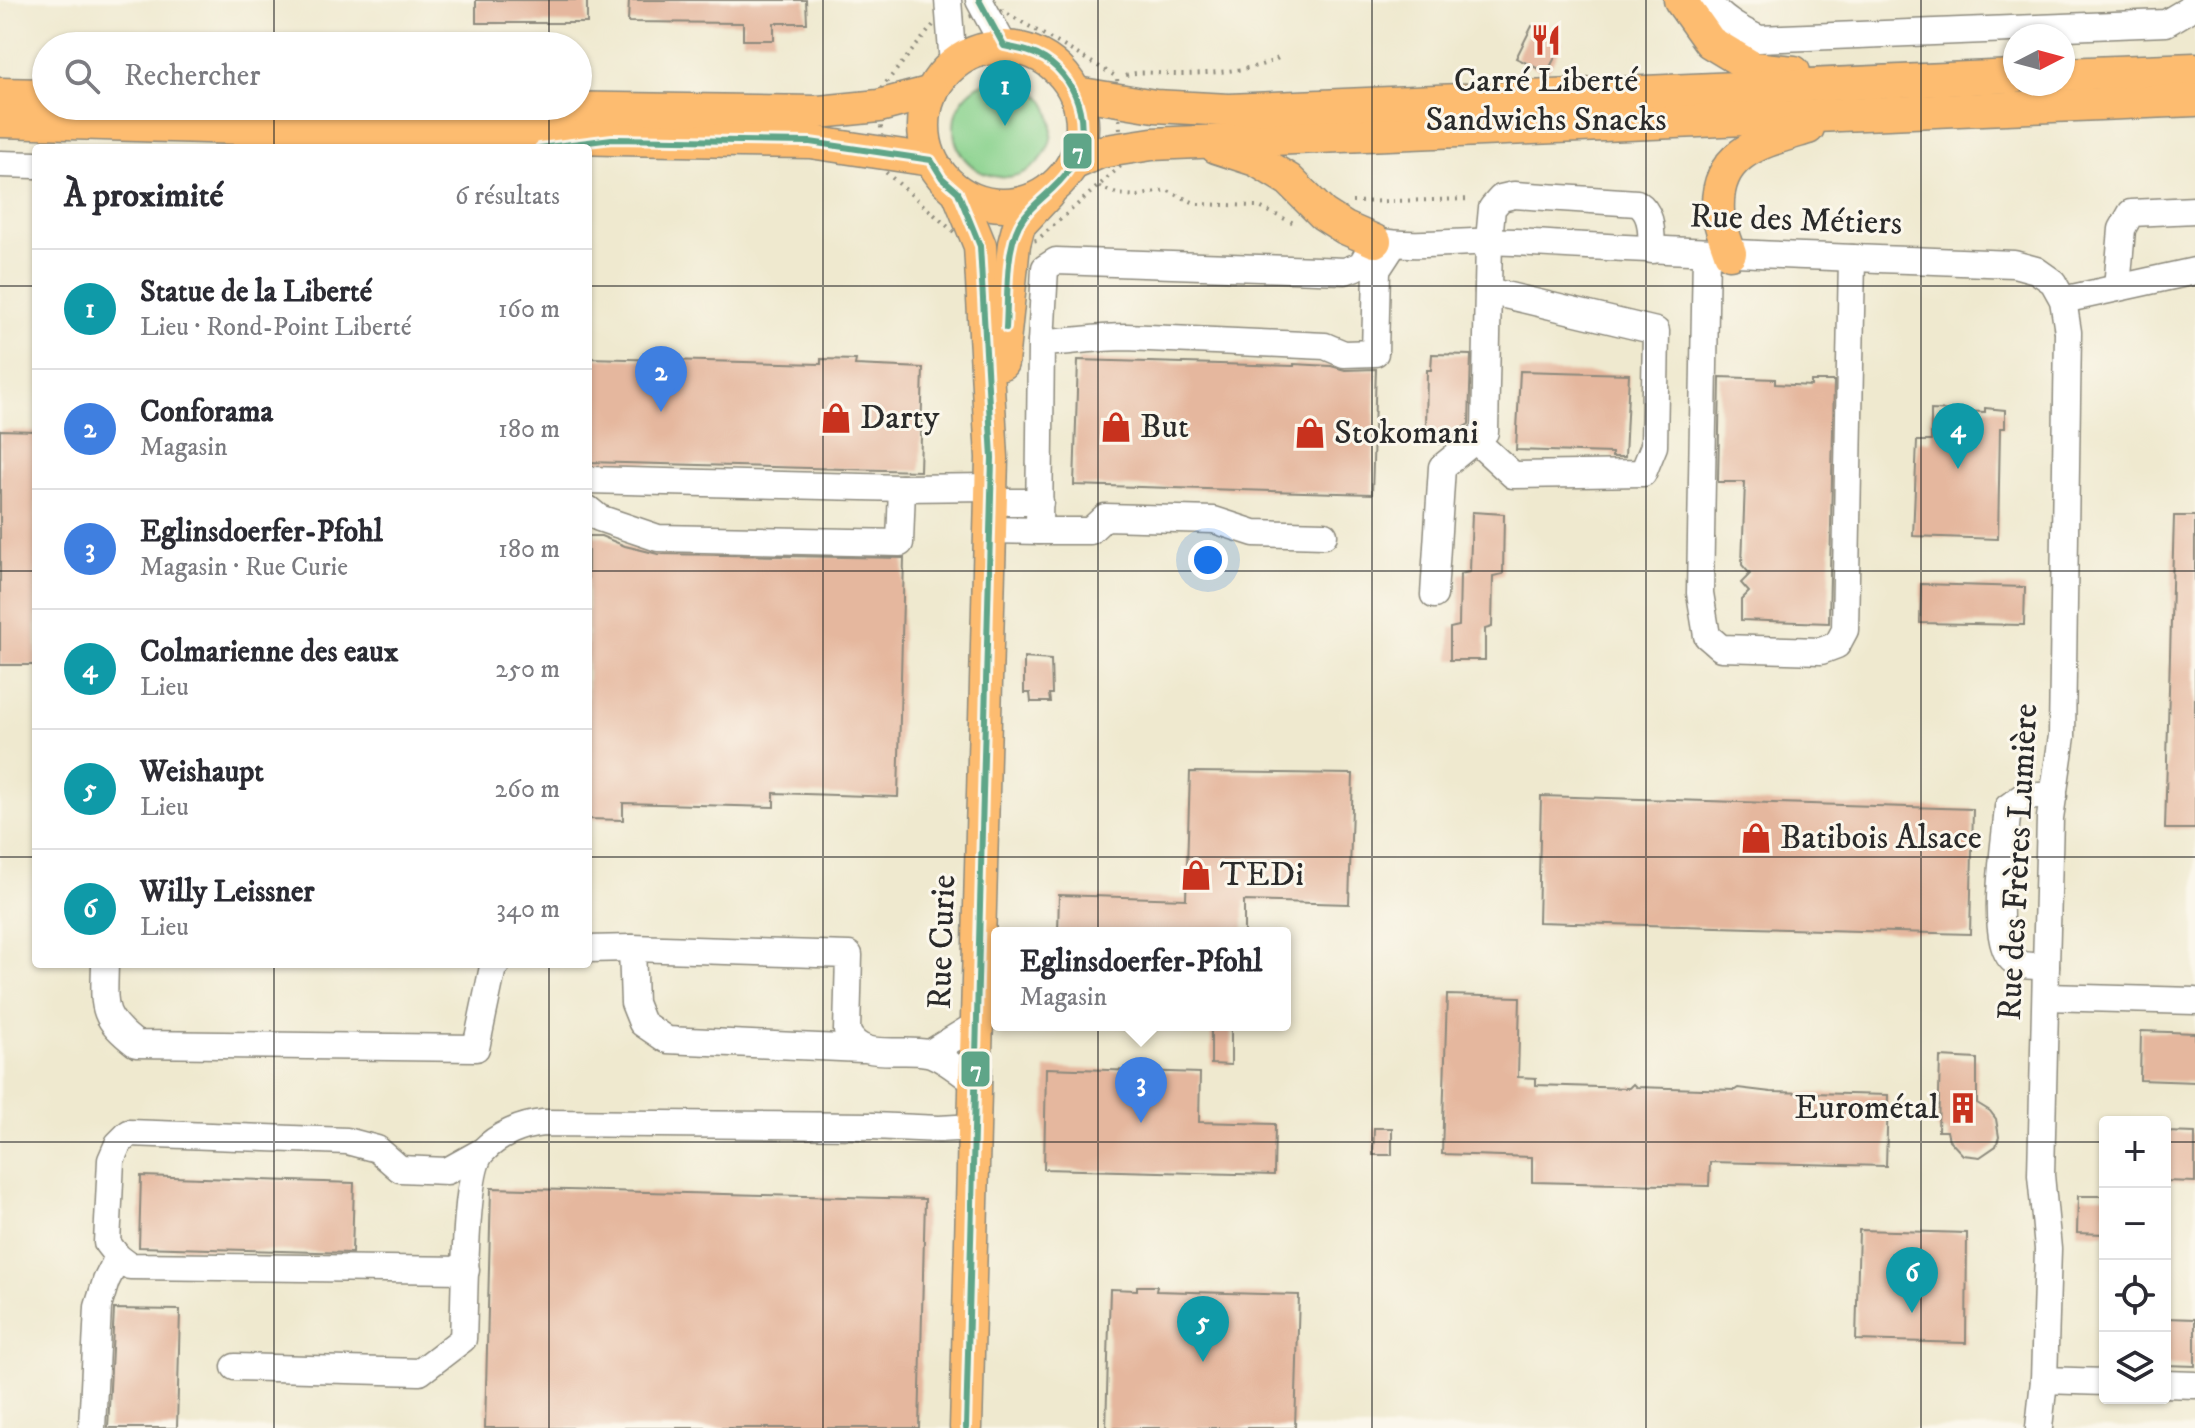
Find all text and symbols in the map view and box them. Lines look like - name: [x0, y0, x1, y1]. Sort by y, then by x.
- restaurant icon: Carré Liberté Sandwichs Snacks: [1529, 23, 1563, 57]
- north arrow: [2003, 24, 2075, 96]
- search box: [32, 32, 592, 120]
- icon: search: [60, 54, 104, 98]
- text: Rechercher: [124, 58, 260, 95]
- pin: 1: [979, 60, 1031, 126]
- place label: Carré Liberté Sandwichs Snacks: [1425, 60, 1667, 141]
- line badge: 7: [1062, 132, 1093, 170]
- text: 7: [1072, 139, 1084, 166]
- text: À proximité: [64, 175, 224, 217]
- text: 6 résultats: [455, 180, 560, 213]
- street label: Rue des Métiers: [1689, 195, 1903, 245]
- text: Statue de la Liberté: [140, 274, 372, 311]
- text: 1: [85, 293, 95, 326]
- text: 160 m: [498, 293, 560, 326]
- text: Lieu · Rond-Point Liberté: [140, 311, 411, 344]
- pin: 2: [635, 346, 687, 412]
- text: Conforama: [140, 394, 273, 431]
- place label: Darty: [860, 397, 940, 439]
- shop icon: Darty: [819, 401, 853, 435]
- pin: 4: [1932, 403, 1984, 469]
- place label: But: [1140, 406, 1189, 448]
- shop icon: But: [1099, 410, 1133, 444]
- place label: Stokomani: [1334, 412, 1479, 454]
- text: 2: [84, 413, 96, 446]
- text: 180 m: [498, 413, 560, 446]
- shop icon: Stokomani: [1293, 416, 1327, 450]
- text: Magasin: [140, 431, 227, 464]
- text: Eglinsdoerfer-Pfohl: [140, 514, 383, 551]
- text: 3: [85, 533, 95, 566]
- text: 180 m: [498, 533, 560, 566]
- your location: [1188, 540, 1228, 580]
- text: Magasin · Rue Curie: [140, 551, 348, 584]
- text: Colmarienne des eaux: [140, 634, 398, 671]
- text: 4: [83, 653, 97, 686]
- text: 250 m: [495, 653, 560, 686]
- text: Lieu: [140, 671, 189, 704]
- street label: Rue des Frères Lumière: [1989, 702, 2047, 1022]
- text: Weishaupt: [140, 754, 264, 791]
- text: 5: [84, 773, 96, 806]
- text: 260 m: [495, 773, 560, 806]
- text: Lieu: [140, 791, 189, 824]
- place label: Batibois Alsace: [1780, 817, 1982, 859]
- shop icon: Batibois Alsace: [1739, 821, 1773, 855]
- place label: TEDi: [1220, 854, 1304, 896]
- shop icon: TEDi: [1179, 858, 1213, 892]
- text: Willy Leissner: [140, 874, 314, 911]
- street label: Rue Curie: [919, 874, 965, 1010]
- text: 6: [83, 893, 97, 926]
- text: 340 m: [496, 893, 560, 926]
- text: Lieu: [140, 911, 189, 944]
- popup: [991, 927, 1291, 1031]
- text: Eglinsdoerfer-Pfohl: [1020, 944, 1262, 981]
- text: Magasin: [1020, 981, 1107, 1014]
- line badge: 7: [960, 1050, 991, 1088]
- text: 7: [970, 1057, 982, 1084]
- pin: 3: [1115, 1057, 1167, 1123]
- place label: Eurométal: [1794, 1087, 1940, 1129]
- building icon: Eurométal: [1946, 1091, 1980, 1125]
- map controls: [2099, 1116, 2171, 1404]
- button: +: [2099, 1116, 2171, 1188]
- button: −: [2099, 1188, 2171, 1260]
- pin: 6: [1886, 1247, 1938, 1313]
- button: locate: [2099, 1260, 2171, 1332]
- pin: 5: [1177, 1296, 1229, 1362]
- button: layers: [2099, 1332, 2171, 1404]

